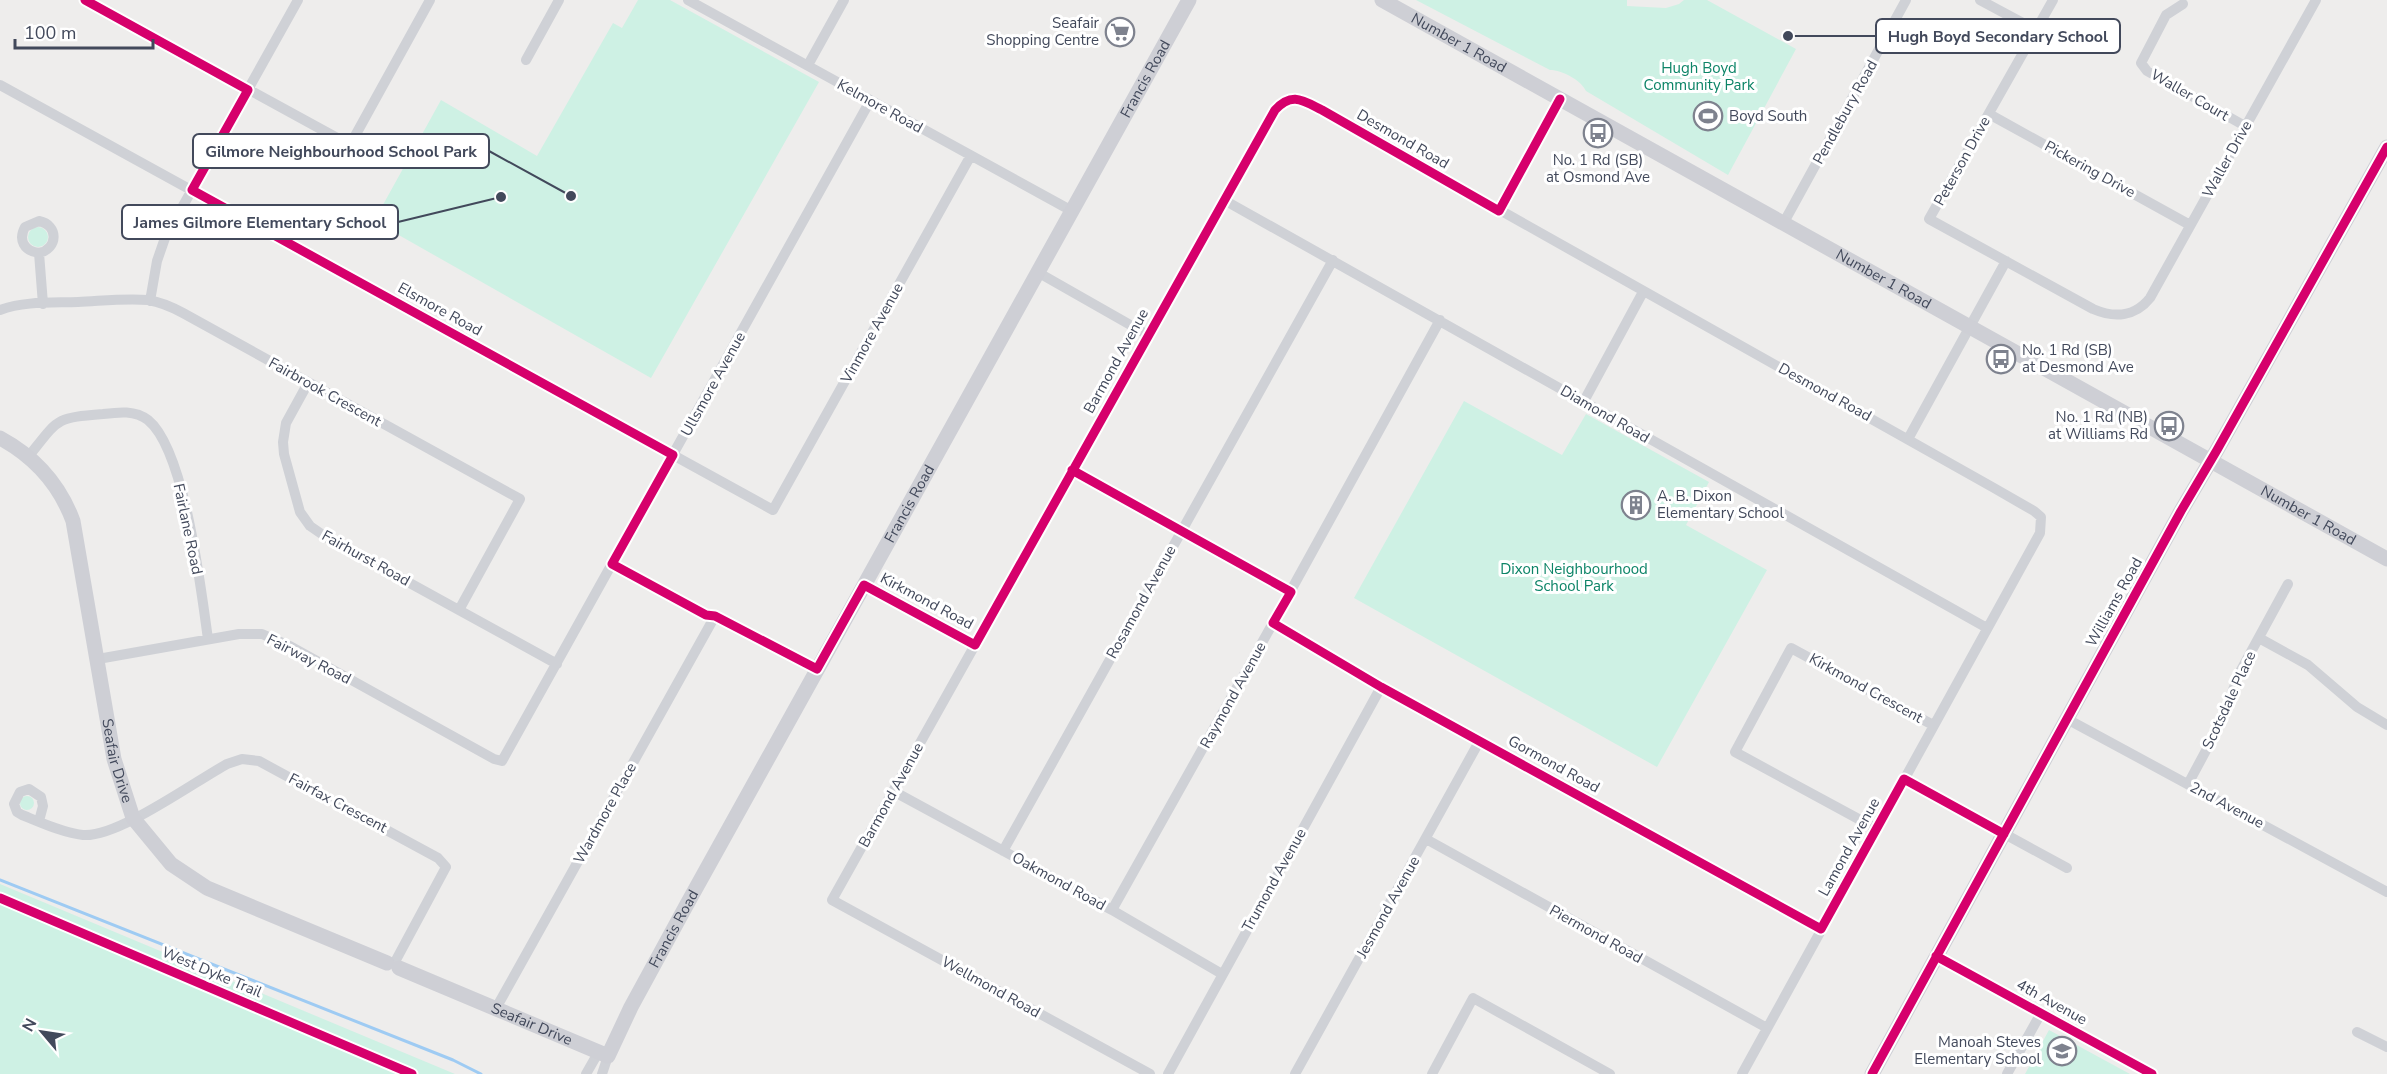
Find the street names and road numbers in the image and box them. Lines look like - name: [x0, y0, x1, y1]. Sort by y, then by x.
- street label: Number 1 Road: [1408, 8, 1510, 77]
- street label: Francis Road: [1116, 36, 1175, 121]
- street label: Pendlebury Road: [1808, 56, 1882, 168]
- street label: Waller Court: [2147, 65, 2233, 126]
- street label: Kelmore Road: [834, 74, 926, 138]
- street label: Desmond Road: [1353, 104, 1453, 174]
- street label: Peterson Drive: [1929, 113, 1995, 209]
- street label: Waller Drive: [2198, 117, 2256, 201]
- street label: Pickering Drive: [2041, 136, 2139, 202]
- street label: Number 1 Road: [1832, 244, 1935, 314]
- street label: Elsmore Road: [394, 278, 486, 340]
- street label: Vinmore Avenue: [836, 279, 908, 388]
- street label: Barmond Avenue: [1079, 305, 1153, 417]
- street label: Ullsmore Avenue: [676, 328, 750, 440]
- street label: Fairbrook Crescent: [265, 353, 386, 432]
- street label: Desmond Road: [1775, 358, 1875, 426]
- street label: Diamond Road: [1557, 380, 1653, 448]
- street label: Francis Road: [880, 461, 939, 546]
- street label: Number 1 Road: [2257, 481, 2360, 550]
- street label: Fairlane Road: [169, 482, 207, 576]
- street label: Fairhurst Road: [318, 525, 414, 591]
- street label: Rosamond Avenue: [1102, 542, 1180, 662]
- street label: Williams Road: [2081, 554, 2147, 650]
- street label: Kirkmond Road: [877, 568, 977, 634]
- street label: Fairway Road: [263, 629, 355, 689]
- street label: Raymond Avenue: [1195, 638, 1271, 752]
- street label: Kirkmond Crescent: [1806, 648, 1927, 728]
- street label: Scotsdale Place: [2197, 648, 2261, 752]
- street label: Seafair Drive: [97, 717, 137, 805]
- street label: Gormond Road: [1505, 731, 1603, 797]
- street label: Barmond Avenue: [854, 739, 928, 851]
- street label: Wardmore Place: [569, 759, 641, 867]
- street label: Fairfax Crescent: [285, 769, 391, 838]
- street label: 2nd Avenue: [2186, 777, 2268, 833]
- street label: Lamond Avenue: [1814, 794, 1884, 900]
- street label: Trumond Avenue: [1237, 825, 1311, 935]
- street label: Oakmond Road: [1009, 847, 1109, 915]
- street label: Jesmond Avenue: [1351, 853, 1424, 962]
- street label: Francis Road: [644, 886, 703, 971]
- street label: Piermond Road: [1546, 900, 1646, 968]
- street label: West Dyke Trail: [159, 942, 266, 1002]
- street label: Wellmond Road: [938, 952, 1044, 1022]
- street label: 4th Avenue: [2013, 974, 2091, 1030]
- street label: Seafair Drive: [488, 998, 575, 1050]

